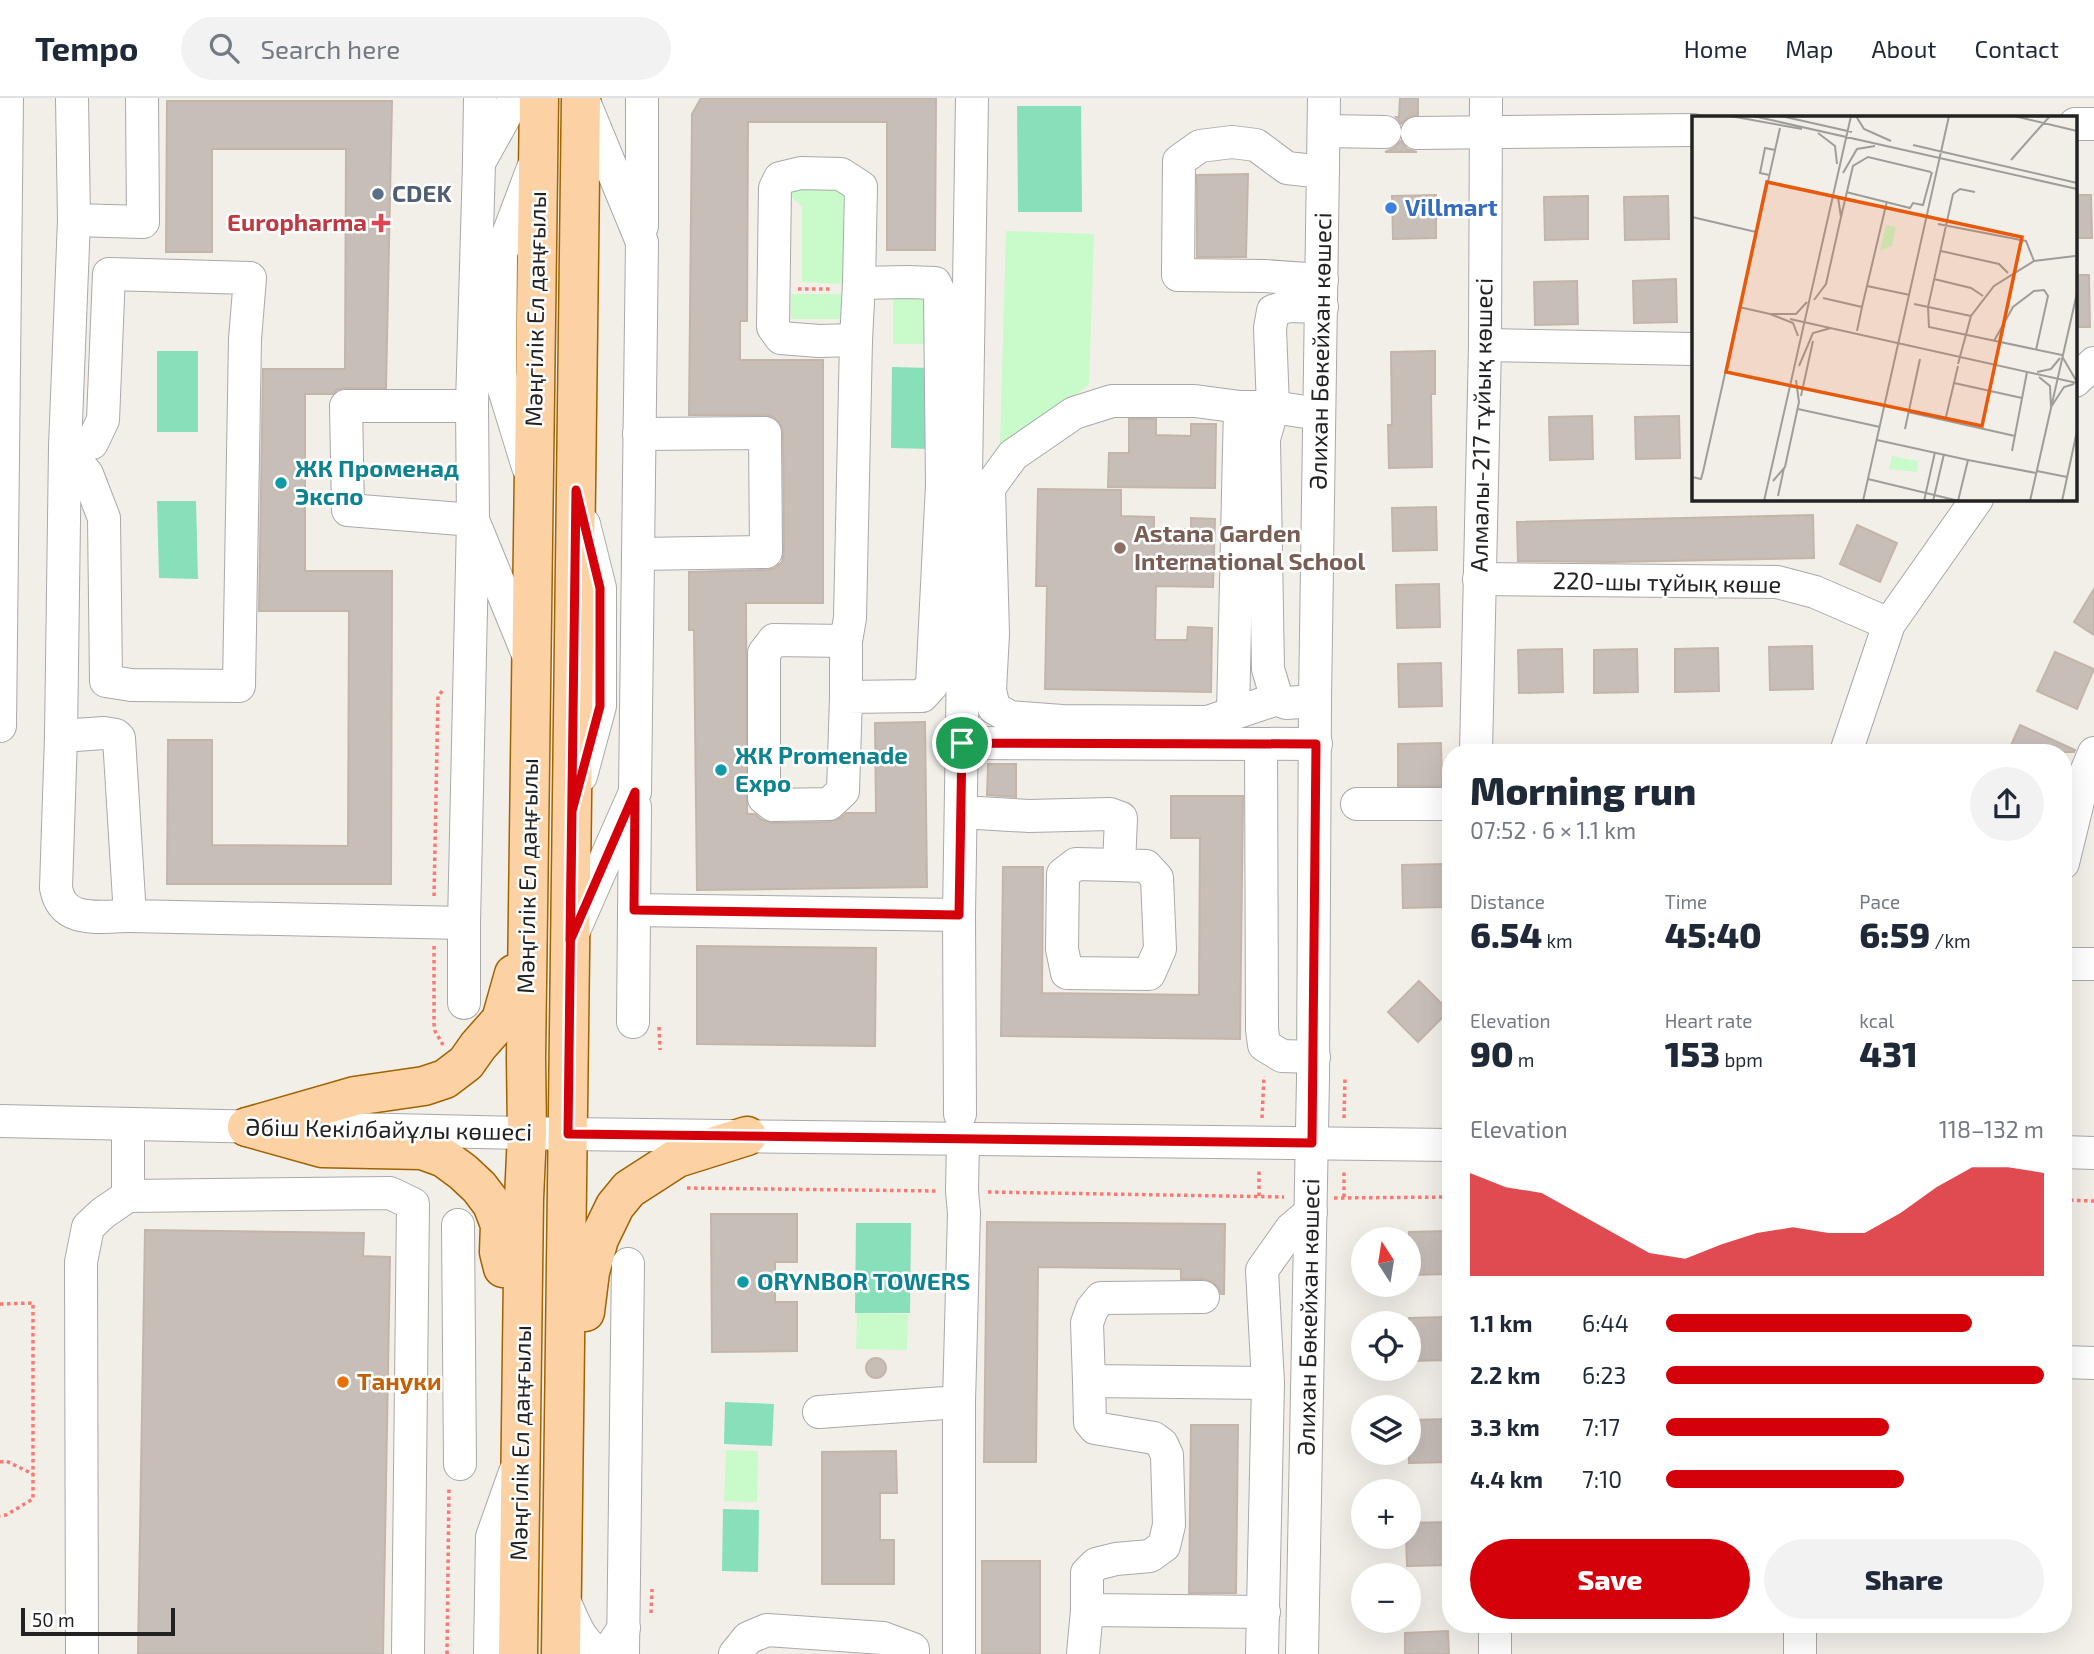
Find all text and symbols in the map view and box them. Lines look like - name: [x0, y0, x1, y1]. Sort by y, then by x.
- search box: [181, 17, 671, 80]
- text: Tempo: [35, 28, 139, 68]
- icon: search: [205, 29, 243, 67]
- text: Search here: [261, 33, 400, 64]
- text: Home: [1684, 34, 1747, 63]
- text: Map: [1785, 34, 1833, 63]
- text: About: [1871, 34, 1937, 63]
- text: Contact: [1975, 34, 2059, 63]
- inset map: [1692, 116, 2076, 500]
- place label: CDEK: [392, 178, 452, 207]
- marker: CDEK: [370, 186, 386, 202]
- street label: Мәңгілік Ел даңғылы: [518, 191, 551, 427]
- place label: Villmart: [1405, 192, 1498, 221]
- marker: Villmart: [1383, 200, 1399, 216]
- place label: Europharma: [227, 207, 367, 236]
- street label: Әлихан Бөкейхан көшесі: [1303, 212, 1336, 490]
- marker: Europharma: [373, 215, 389, 231]
- street label: Алмалы-217 тұйық көшесі: [1463, 278, 1498, 572]
- place label: ЖК Променад Экспо: [295, 453, 459, 510]
- marker: ЖК Променад Экспо: [273, 475, 289, 491]
- place label: Astana Garden International School: [1134, 518, 1365, 575]
- marker: Astana Garden International School: [1112, 540, 1128, 556]
- street label: 220-шы тұйық көше: [1552, 565, 1782, 598]
- pin: [932, 713, 992, 773]
- icon: arrive: [943, 724, 981, 762]
- place label: ЖК Promenade Expo: [735, 740, 908, 797]
- street label: Мәңгілік Ел даңғылы: [510, 758, 543, 994]
- marker: ЖК Promenade Expo: [713, 762, 729, 778]
- text: Morning run: [1470, 767, 1696, 813]
- button: share: [1970, 767, 2044, 841]
- text: 07:52 · 6 × 1.1 km: [1470, 816, 1636, 844]
- text: Distance: [1470, 890, 1545, 913]
- text: Time: [1665, 890, 1707, 913]
- text: Pace: [1859, 890, 1900, 913]
- text: 6.54: [1470, 913, 1542, 955]
- text: 45:40: [1665, 913, 1762, 955]
- text: 6:59: [1859, 913, 1930, 955]
- text: km: [1542, 929, 1573, 952]
- text: /km: [1930, 929, 1971, 952]
- text: Elevation: [1470, 1009, 1551, 1032]
- text: Heart rate: [1665, 1009, 1753, 1032]
- text: kcal: [1859, 1009, 1894, 1032]
- text: 90: [1470, 1032, 1514, 1074]
- text: 153: [1665, 1032, 1720, 1074]
- text: 431: [1859, 1032, 1918, 1074]
- text: m: [1514, 1048, 1535, 1071]
- text: bpm: [1720, 1048, 1763, 1071]
- street label: Әбіш Кекілбайұлы көшесі: [246, 1112, 533, 1145]
- text: Elevation: [1470, 1115, 1568, 1143]
- text: 118–132 m: [1939, 1115, 2044, 1143]
- street label: Әлихан Бөкейхан көшесі: [1291, 1178, 1324, 1456]
- north arrow: [1351, 1227, 1421, 1297]
- map controls: [1351, 1227, 1421, 1633]
- place label: ORYNBOR TOWERS: [757, 1266, 970, 1295]
- marker: ORYNBOR TOWERS: [735, 1274, 751, 1290]
- text: 1.1 km: [1470, 1309, 1533, 1337]
- text: 6:44: [1582, 1309, 1629, 1337]
- button: locate: [1351, 1311, 1421, 1381]
- street label: Мәңгілік Ел даңғылы: [503, 1325, 536, 1561]
- text: 2.2 km: [1470, 1361, 1540, 1389]
- text: 6:23: [1582, 1361, 1626, 1389]
- place label: Тануки: [357, 1366, 442, 1395]
- marker: Тануки: [335, 1374, 351, 1390]
- button: layers: [1351, 1395, 1421, 1465]
- text: 3.3 km: [1470, 1413, 1540, 1441]
- text: 7:17: [1582, 1413, 1620, 1441]
- text: 4.4 km: [1470, 1465, 1543, 1493]
- text: 7:10: [1582, 1465, 1622, 1493]
- button: +: [1351, 1479, 1421, 1549]
- button: Save: [1470, 1539, 1750, 1619]
- button: Share: [1764, 1539, 2044, 1619]
- button: −: [1351, 1563, 1421, 1633]
- scale bar: [21, 1605, 175, 1637]
- text: 50 m: [32, 1608, 75, 1631]

